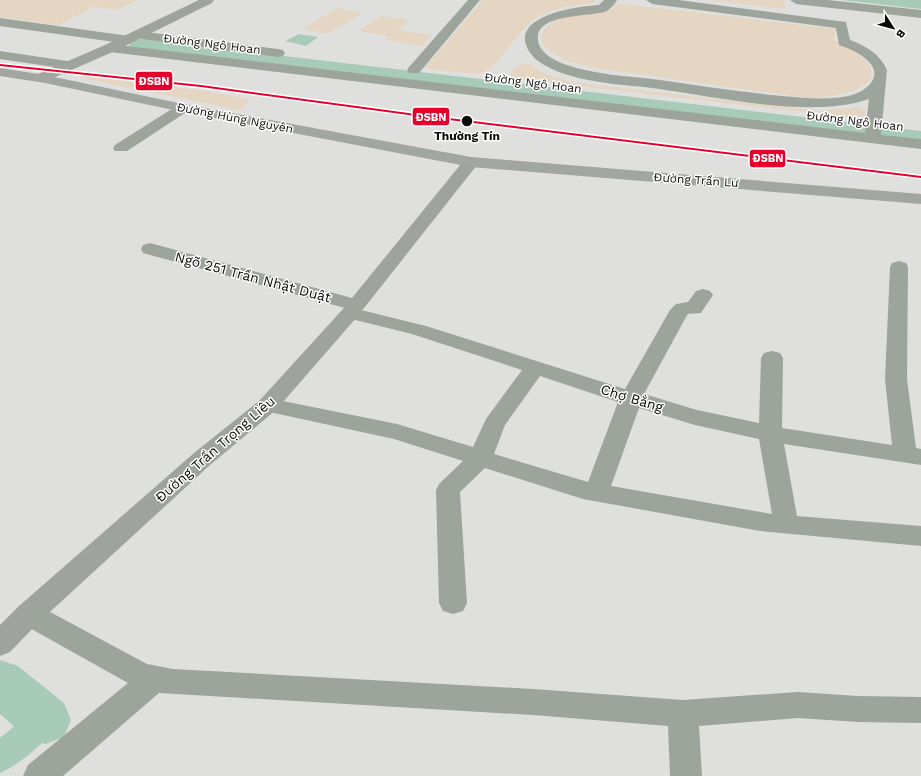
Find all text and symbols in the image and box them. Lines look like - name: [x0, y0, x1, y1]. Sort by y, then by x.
- north arrow: [873, 8, 913, 48]
- text: B: [893, 27, 908, 41]
- street label: Đường Ngô Hoan: [163, 31, 261, 57]
- street label: Đường Ngô Hoan: [484, 70, 582, 96]
- line badge: ĐSBN: [135, 71, 173, 91]
- text: ĐSBN: [139, 75, 169, 88]
- street label: Đường Hùng Nguyên: [176, 100, 294, 136]
- line badge: ĐSBN: [412, 107, 450, 126]
- street label: Đường Ngô Hoan: [806, 108, 904, 134]
- text: ĐSBN: [416, 111, 446, 124]
- marker: Thường Tín: [460, 114, 474, 128]
- place label: Thường Tín: [434, 129, 500, 143]
- line badge: ĐSBN: [749, 149, 786, 168]
- text: ĐSBN: [753, 152, 783, 165]
- street label: Đường Trần Lư: [653, 170, 739, 190]
- street label: Ngõ 251 Trần Nhật Duật: [173, 248, 333, 306]
- street label: Chợ Bằng: [599, 381, 666, 415]
- street label: Đường Trần Trọng Liêu: [152, 393, 278, 505]

